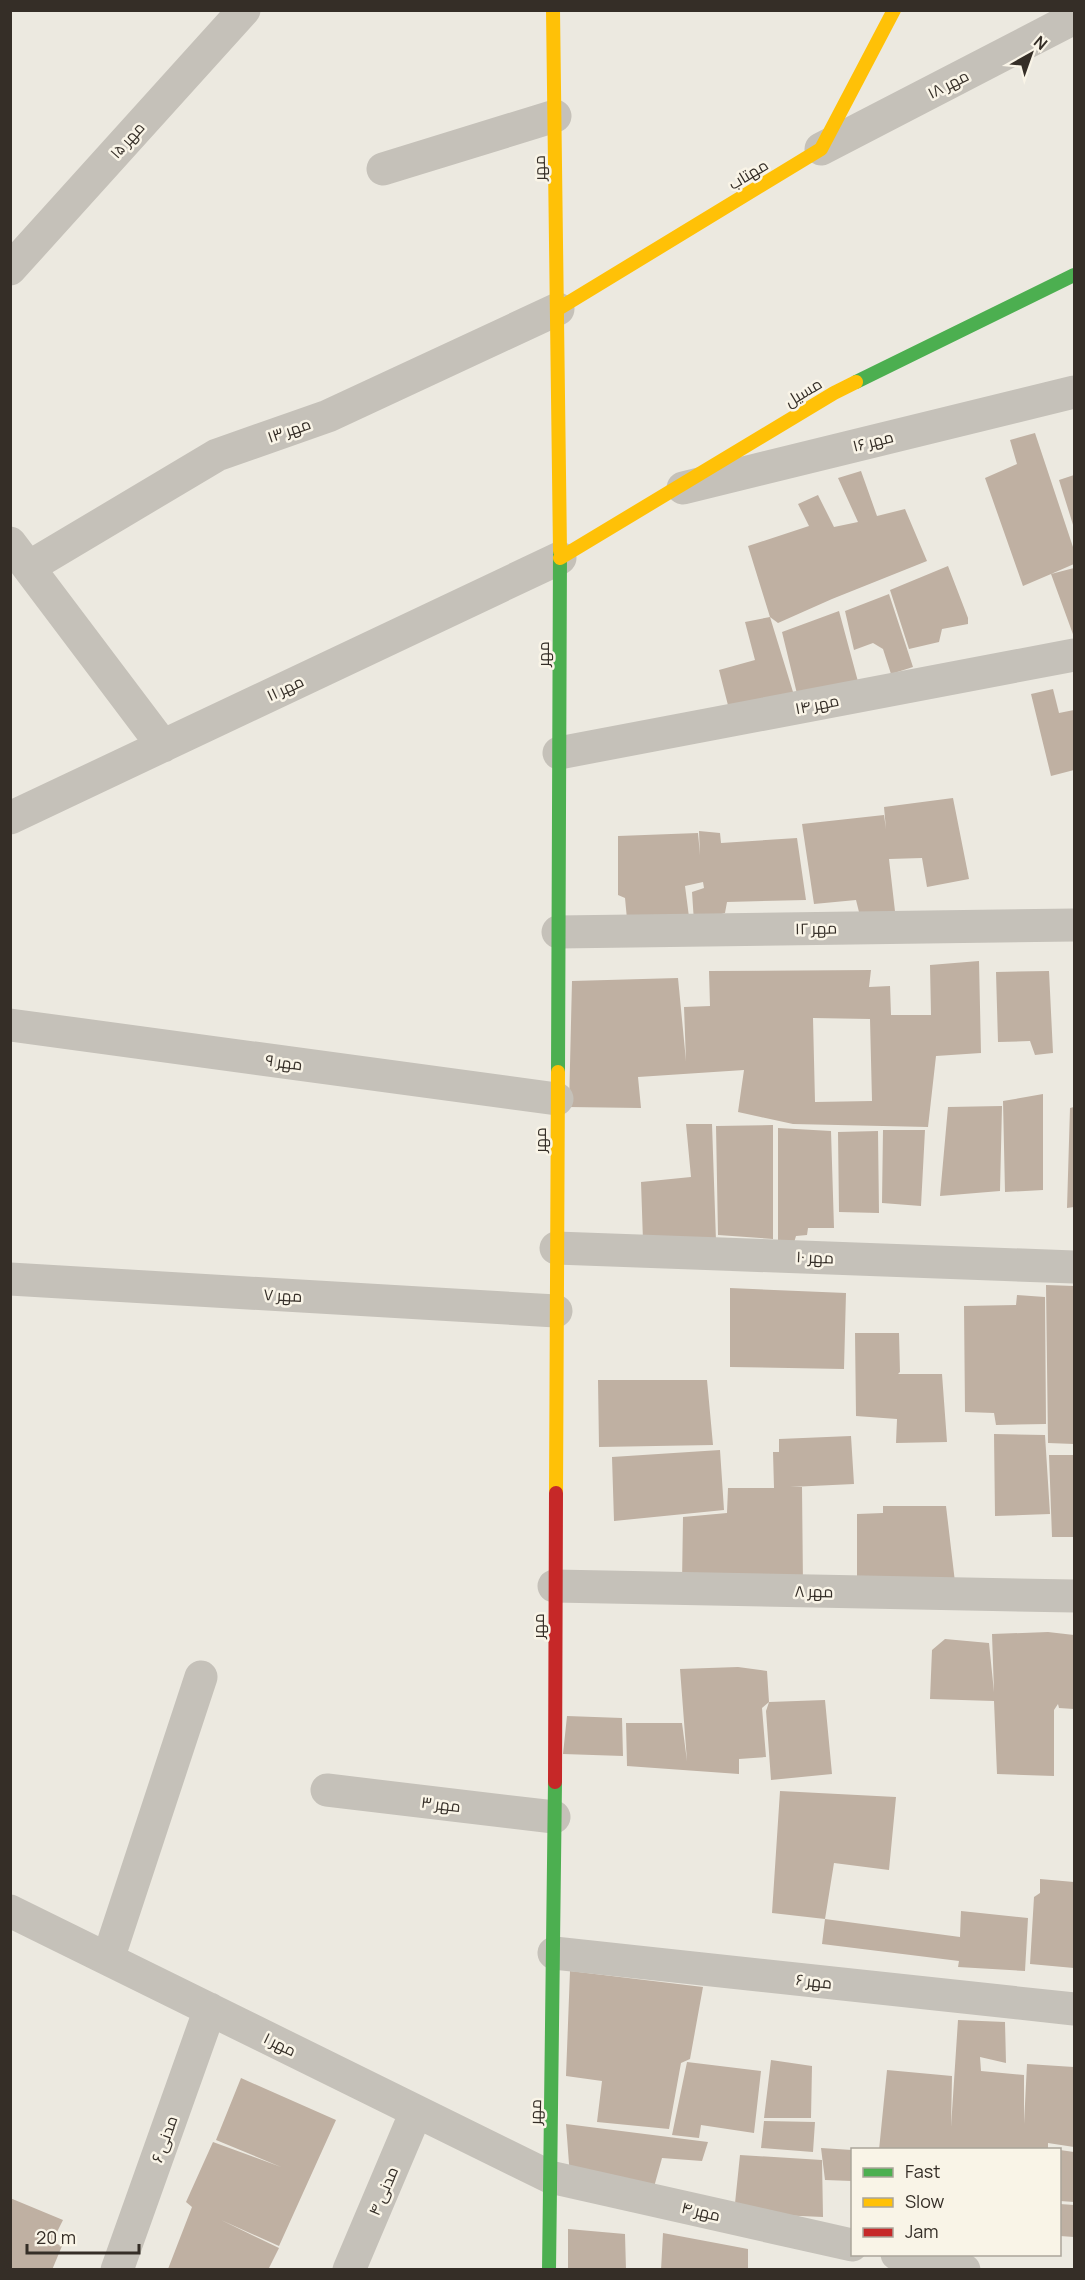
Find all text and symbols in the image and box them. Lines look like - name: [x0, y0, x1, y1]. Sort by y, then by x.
- north arrow: [1001, 24, 1061, 84]
- text: N: [1029, 30, 1052, 55]
- street label: مهر ۱۸: [924, 64, 972, 104]
- street label: مهر ۱۵: [105, 117, 149, 163]
- street label: مهتاب: [724, 154, 772, 194]
- street label: مهر: [528, 155, 550, 182]
- street label: مسیل: [780, 372, 826, 412]
- street label: مهر ۱۳: [264, 412, 314, 448]
- street label: مهر ۱۶: [850, 425, 896, 457]
- street label: مهر: [532, 641, 554, 668]
- street label: مهر ۱۱: [263, 670, 307, 706]
- street label: مهر ۱۴: [793, 689, 841, 719]
- street label: مهر ۱۲: [795, 917, 837, 939]
- street label: مهر ۹: [264, 1049, 304, 1075]
- street label: مهر: [529, 1127, 551, 1154]
- street label: مهر ۱۰: [796, 1245, 834, 1269]
- street label: مهر ۷: [263, 1283, 303, 1307]
- street label: مهر ۸: [794, 1580, 834, 1602]
- street label: مهر: [527, 1613, 549, 1640]
- street label: مهر ۳: [420, 1791, 462, 1817]
- street label: مهر ۶: [795, 1968, 833, 1994]
- street label: مهر ۱: [260, 2027, 300, 2061]
- street label: مهر: [524, 2099, 546, 2126]
- street label: مدنی ۶: [145, 2113, 183, 2165]
- legend: [851, 2148, 1061, 2256]
- text: Fast: [905, 2159, 940, 2183]
- street label: مدنی ۴: [363, 2163, 403, 2219]
- text: Slow: [905, 2189, 945, 2213]
- street label: مهر ۴: [679, 2196, 723, 2226]
- scale bar: [27, 2217, 140, 2255]
- text: Jam: [905, 2219, 939, 2243]
- text: 20 m: [36, 2225, 76, 2249]

